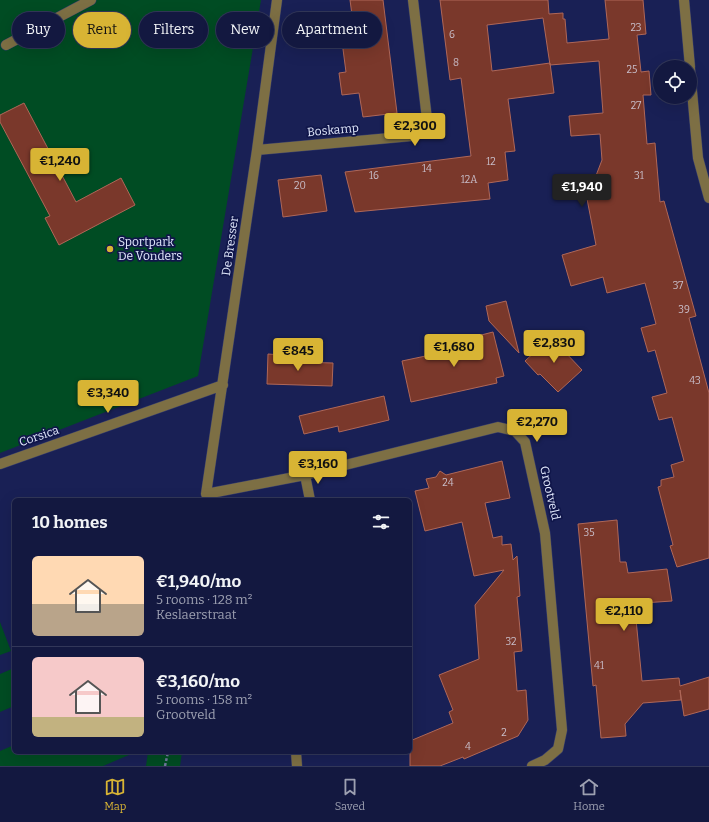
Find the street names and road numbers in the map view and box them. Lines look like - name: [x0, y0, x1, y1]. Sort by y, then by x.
- street label: Boskamp: [307, 121, 359, 139]
- street label: De Bresser: [219, 215, 241, 277]
- street label: Corsica: [17, 423, 61, 449]
- street label: Grootveld: [537, 465, 563, 521]

